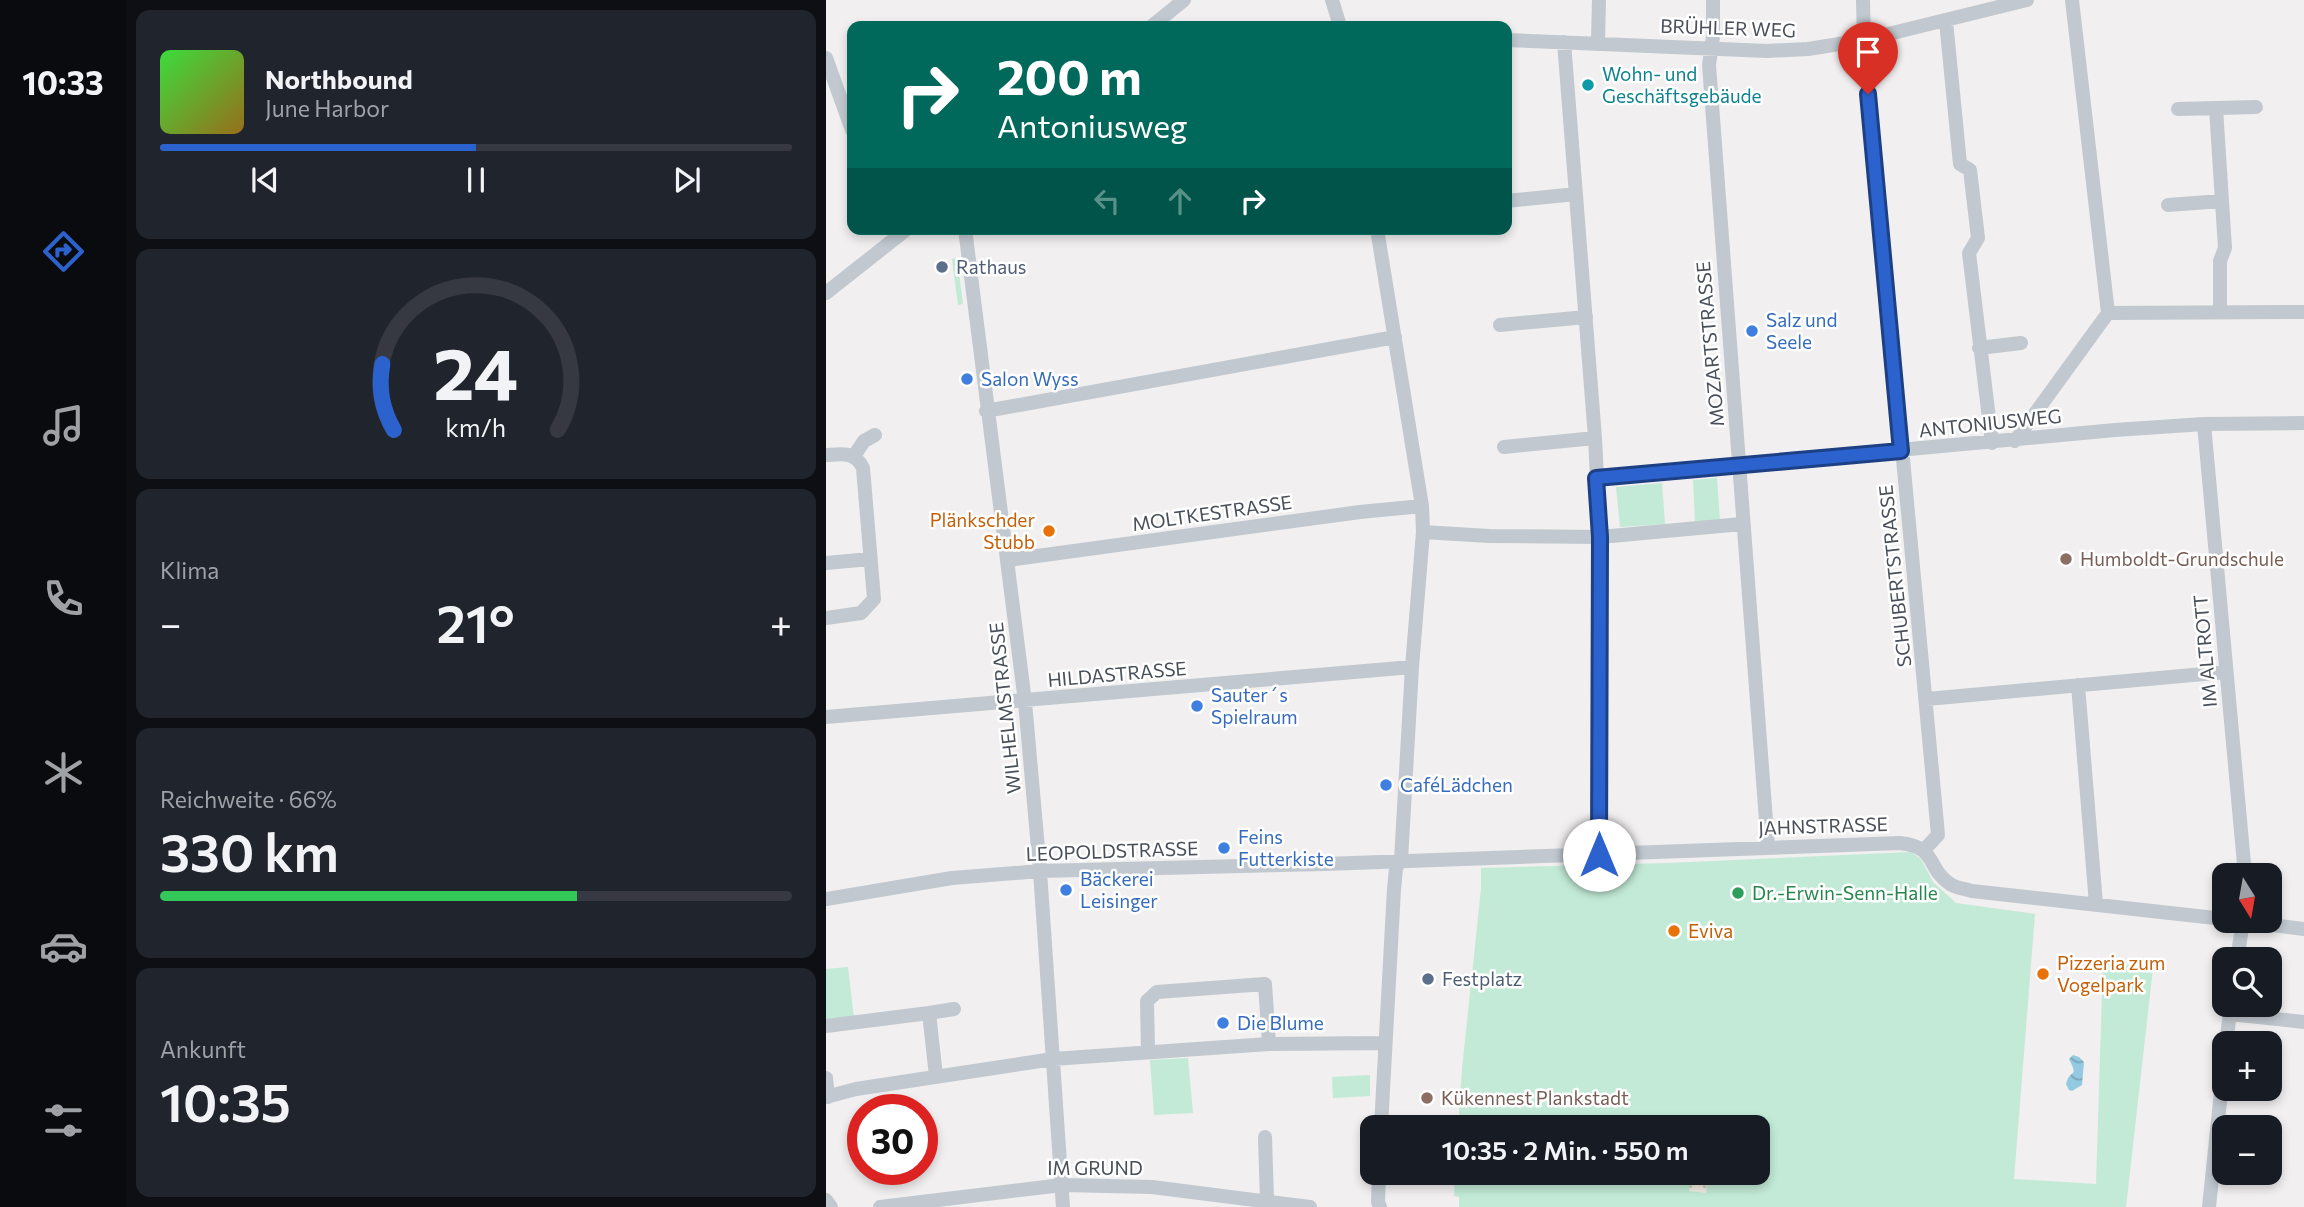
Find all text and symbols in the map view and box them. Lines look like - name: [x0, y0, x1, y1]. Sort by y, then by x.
- street label: BRÜHLER WEG: [1660, 14, 1796, 41]
- pin: [1838, 22, 1898, 94]
- icon: arrive: [1849, 33, 1887, 71]
- text: 200 m: [997, 45, 1142, 105]
- icon: right: [882, 49, 973, 140]
- text: 10:33: [22, 62, 104, 102]
- place label: Wohn- und Geschäftsgebäude: [1602, 62, 1762, 107]
- text: Northbound: [265, 63, 413, 94]
- marker: Wohn- und Geschäftsgebäude: [1580, 77, 1596, 93]
- text: June Harbor: [265, 94, 389, 122]
- text: Antoniusweg: [997, 105, 1187, 145]
- icon: previous: [246, 161, 284, 199]
- icon: pause: [457, 161, 495, 199]
- icon: next: [668, 161, 706, 199]
- icon: left: [1088, 182, 1126, 220]
- icon: ahead: [1161, 182, 1199, 220]
- icon: right: [1234, 182, 1272, 220]
- icon: directions: [39, 227, 88, 276]
- place label: Rathaus: [956, 255, 1027, 278]
- marker: Rathaus: [934, 259, 950, 275]
- street label: MOZARTSTRASSE: [1691, 260, 1728, 428]
- place label: Salz und Seele: [1766, 308, 1837, 353]
- marker: Salz und Seele: [1744, 323, 1760, 339]
- text: 24: [433, 327, 519, 416]
- place label: Salon Wyss: [981, 367, 1079, 390]
- marker: Salon Wyss: [959, 371, 975, 387]
- icon: music: [39, 401, 88, 450]
- street label: ANTONIUSWEG: [1917, 404, 2062, 441]
- text: km/h: [446, 412, 506, 442]
- street label: SCHUBERTSTRASSE: [1874, 484, 1915, 668]
- street label: MOLTKESTRASSE: [1131, 490, 1293, 535]
- place label: Plänkschder Stubb: [930, 508, 1035, 553]
- marker: Plänkschder Stubb: [1041, 523, 1057, 539]
- place label: Humboldt-Grundschule: [2080, 547, 2284, 570]
- marker: Humboldt-Grundschule: [2058, 551, 2074, 567]
- text: Klima: [160, 556, 219, 584]
- icon: phone: [39, 574, 88, 623]
- text: 21°: [436, 590, 515, 654]
- street label: IM ALTROTT: [2188, 594, 2221, 708]
- text: −: [160, 599, 182, 646]
- text: +: [770, 599, 792, 646]
- street label: WILHELMSTRASSE: [984, 621, 1025, 795]
- street label: HILDASTRASSE: [1046, 656, 1187, 691]
- place label: Sauter´s Spielraum: [1211, 683, 1298, 728]
- marker: Sauter´s Spielraum: [1189, 698, 1205, 714]
- icon: climate: [39, 748, 88, 797]
- place label: CaféLädchen: [1400, 773, 1513, 796]
- marker: CaféLädchen: [1378, 777, 1394, 793]
- text: Reichweite · 66%: [160, 785, 337, 813]
- street label: JAHNSTRASSE: [1758, 812, 1888, 839]
- position arrow: [1562, 818, 1636, 892]
- text: 330 km: [160, 819, 339, 883]
- place label: Feins Futterkiste: [1238, 825, 1334, 870]
- street label: LEOPOLDSTRASSE: [1025, 836, 1199, 865]
- marker: Feins Futterkiste: [1216, 840, 1232, 856]
- north arrow: [2212, 863, 2282, 933]
- map controls: [2212, 863, 2282, 1185]
- place label: Bäckerei Leisinger: [1080, 867, 1158, 912]
- place label: Dr.-Erwin-Senn-Halle: [1752, 881, 1938, 904]
- marker: Bäckerei Leisinger: [1058, 882, 1074, 898]
- marker: Dr.-Erwin-Senn-Halle: [1730, 885, 1746, 901]
- place label: Eviva: [1688, 919, 1733, 942]
- icon: car: [39, 922, 88, 971]
- marker: Eviva: [1666, 923, 1682, 939]
- button: search: [2212, 947, 2282, 1017]
- place label: Pizzeria zum Vogelpark: [2057, 951, 2165, 996]
- marker: Pizzeria zum Vogelpark: [2035, 966, 2051, 982]
- place label: Festplatz: [1442, 967, 1522, 990]
- marker: Festplatz: [1420, 971, 1436, 987]
- place label: Die Blume: [1237, 1011, 1324, 1034]
- marker: Die Blume: [1215, 1015, 1231, 1031]
- button: +: [2212, 1031, 2282, 1101]
- text: Ankunft: [160, 1035, 246, 1063]
- text: 10:35: [160, 1069, 291, 1133]
- place label: Kükennest Plankstadt: [1441, 1086, 1629, 1109]
- marker: Kükennest Plankstadt: [1419, 1090, 1435, 1106]
- speed limit sign: 30: [847, 1094, 938, 1185]
- icon: filters: [39, 1096, 88, 1145]
- button: −: [2212, 1115, 2282, 1185]
- text: 10:35 · 2 Min. · 550 m: [1442, 1134, 1688, 1165]
- street label: IM GRUND: [1047, 1156, 1143, 1179]

